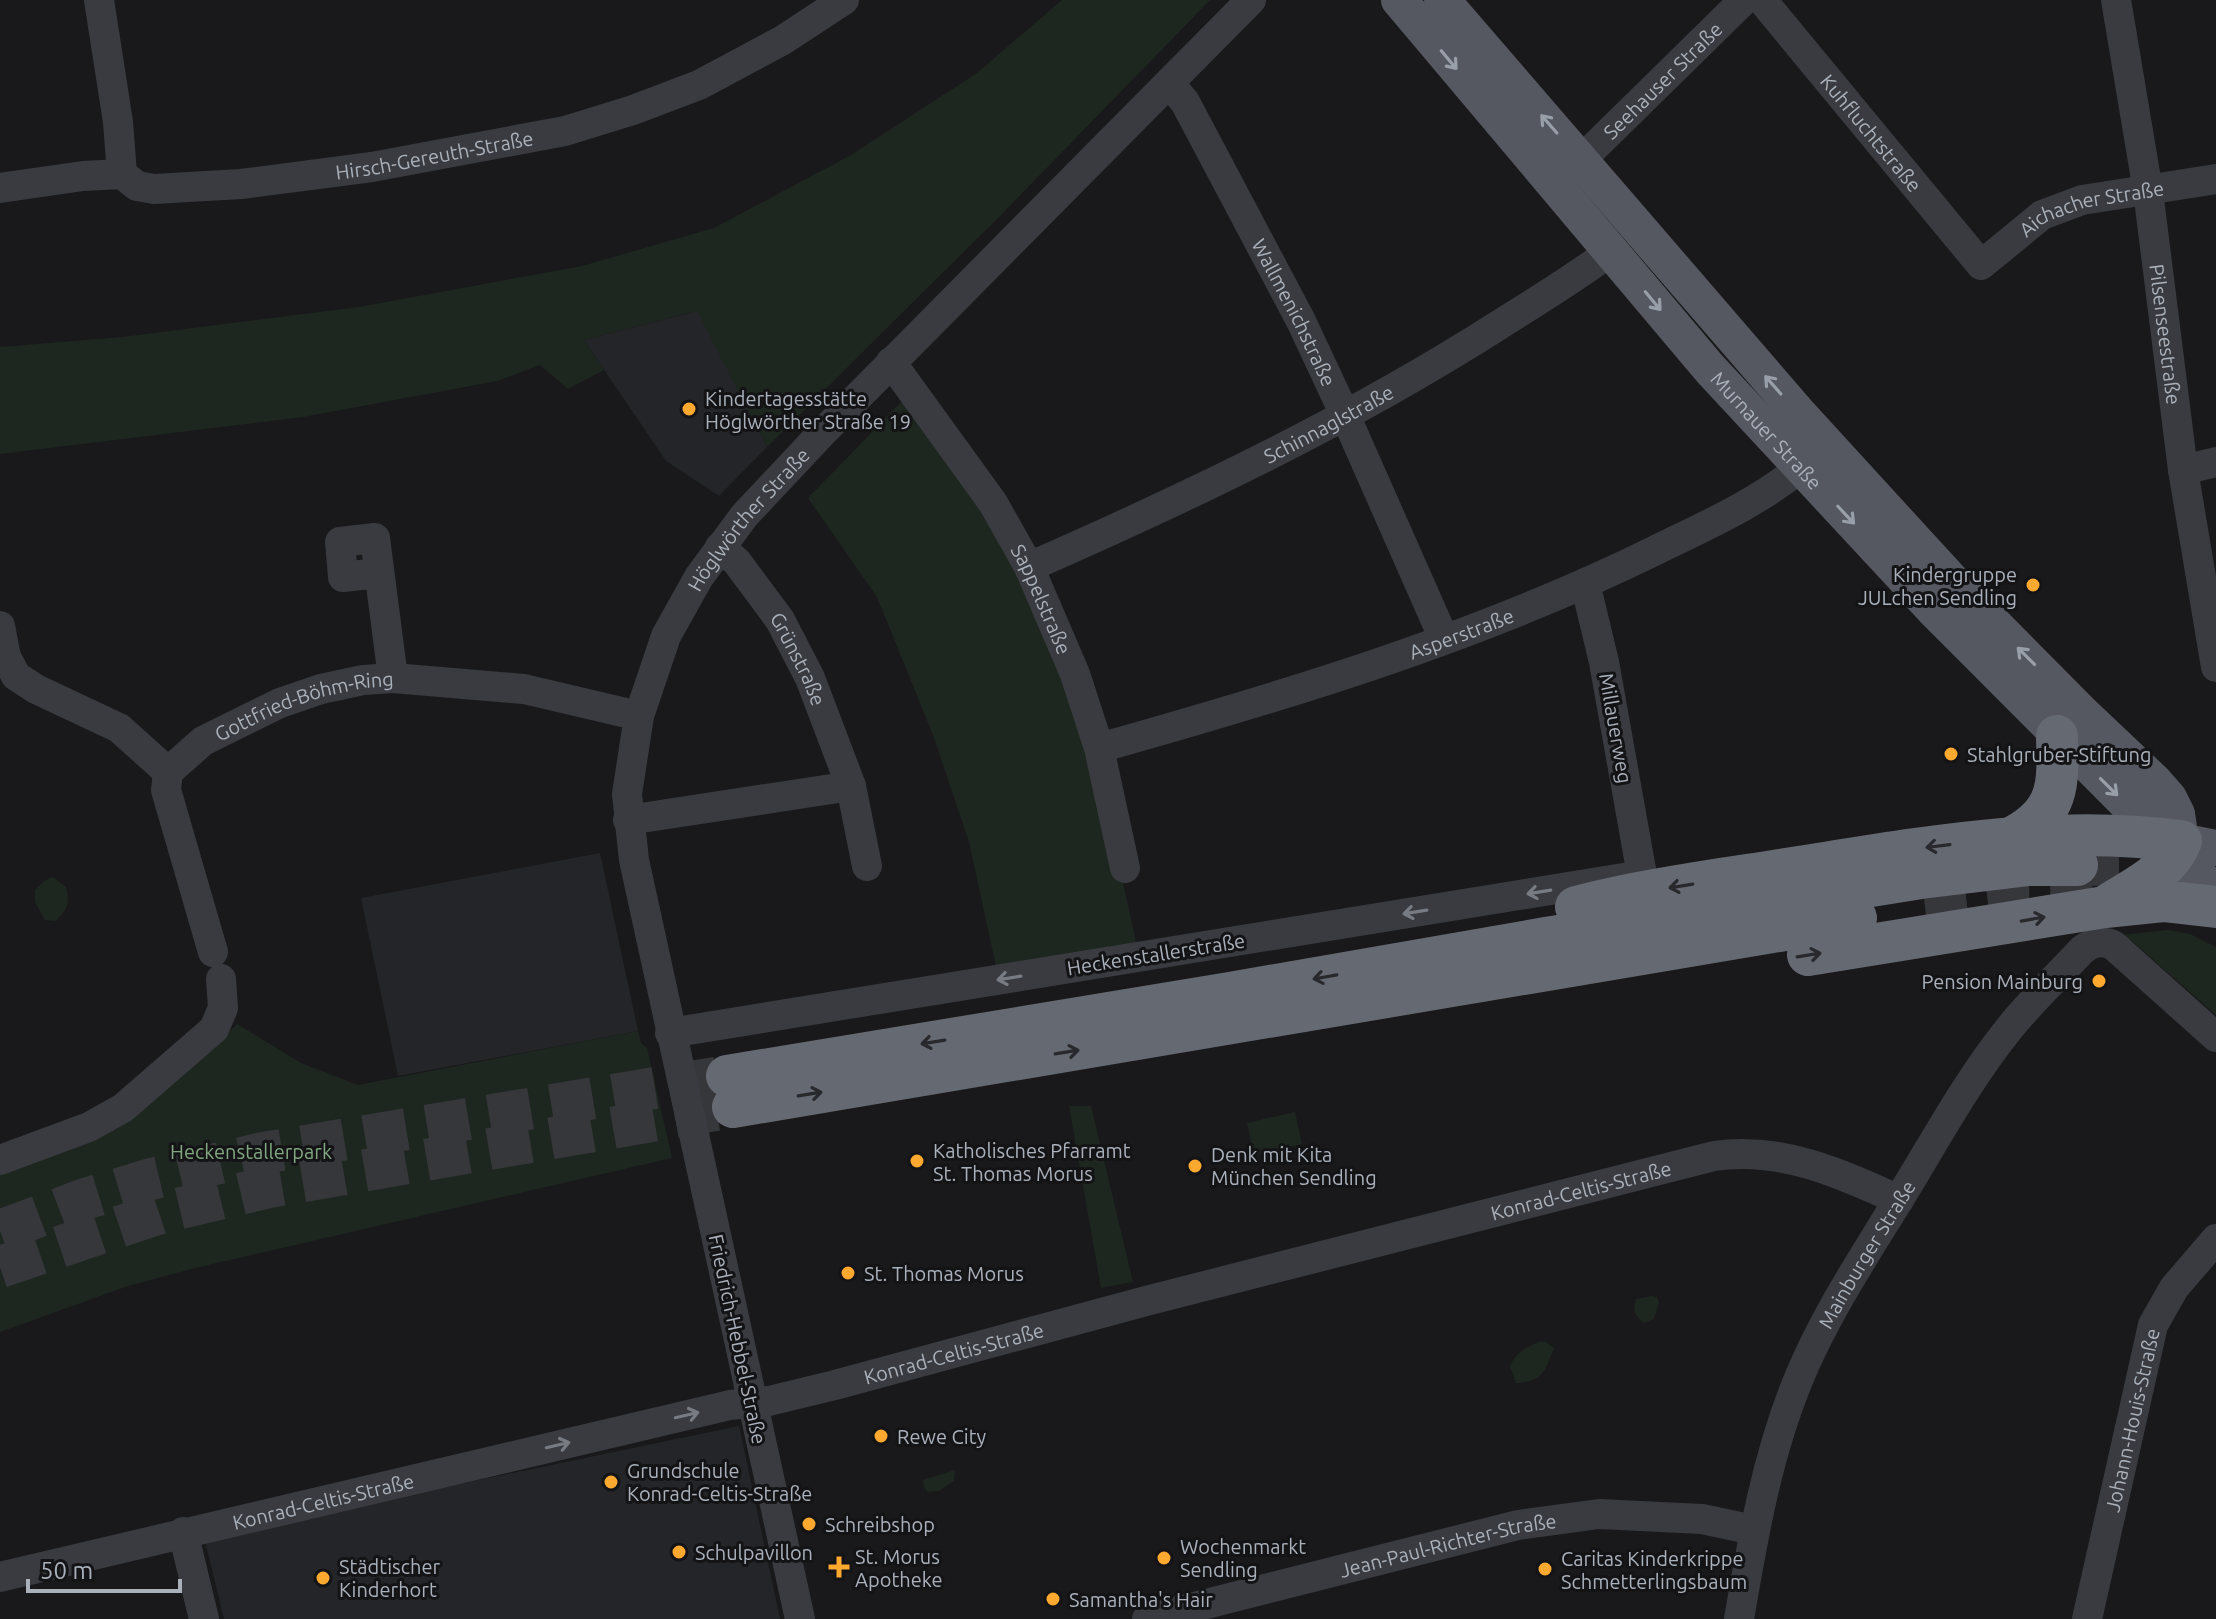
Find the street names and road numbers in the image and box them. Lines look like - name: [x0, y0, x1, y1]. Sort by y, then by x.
- street label: Seehauser Straße: [1598, 17, 1726, 143]
- street label: Kuhfluchtstraße: [1816, 69, 1927, 196]
- street label: Hirsch-Gereuth-Straße: [334, 126, 535, 183]
- street label: Aichacher Straße: [2014, 176, 2165, 241]
- street label: Wallmenichstraße: [1248, 235, 1341, 389]
- street label: Pilsenseestraße: [2146, 263, 2186, 406]
- street label: Murnauer Straße: [1707, 367, 1827, 494]
- street label: Schinnaglstraße: [1260, 380, 1397, 467]
- street label: Höglwörther Straße: [682, 443, 814, 595]
- street label: Sappelstraße: [1007, 540, 1077, 657]
- street label: Asperstraße: [1406, 603, 1517, 663]
- street label: Grünstraße: [766, 607, 831, 709]
- street label: Gottfried-Böhm-Ring: [211, 666, 394, 745]
- street label: Millauerweg: [1595, 671, 1637, 785]
- street label: Heckenstallerstraße: [1065, 929, 1247, 979]
- street label: Konrad-Celtis-Straße: [1488, 1156, 1674, 1224]
- street label: Mainburger Straße: [1813, 1176, 1919, 1332]
- street label: Friedrich-Hebbel-Straße: [705, 1232, 771, 1446]
- street label: Konrad-Celtis-Straße: [861, 1318, 1046, 1388]
- street label: Johann-Houis-Straße: [2100, 1326, 2163, 1514]
- street label: Konrad-Celtis-Straße: [230, 1468, 416, 1533]
- street label: Jean-Paul-Richter-Straße: [1337, 1508, 1558, 1581]

